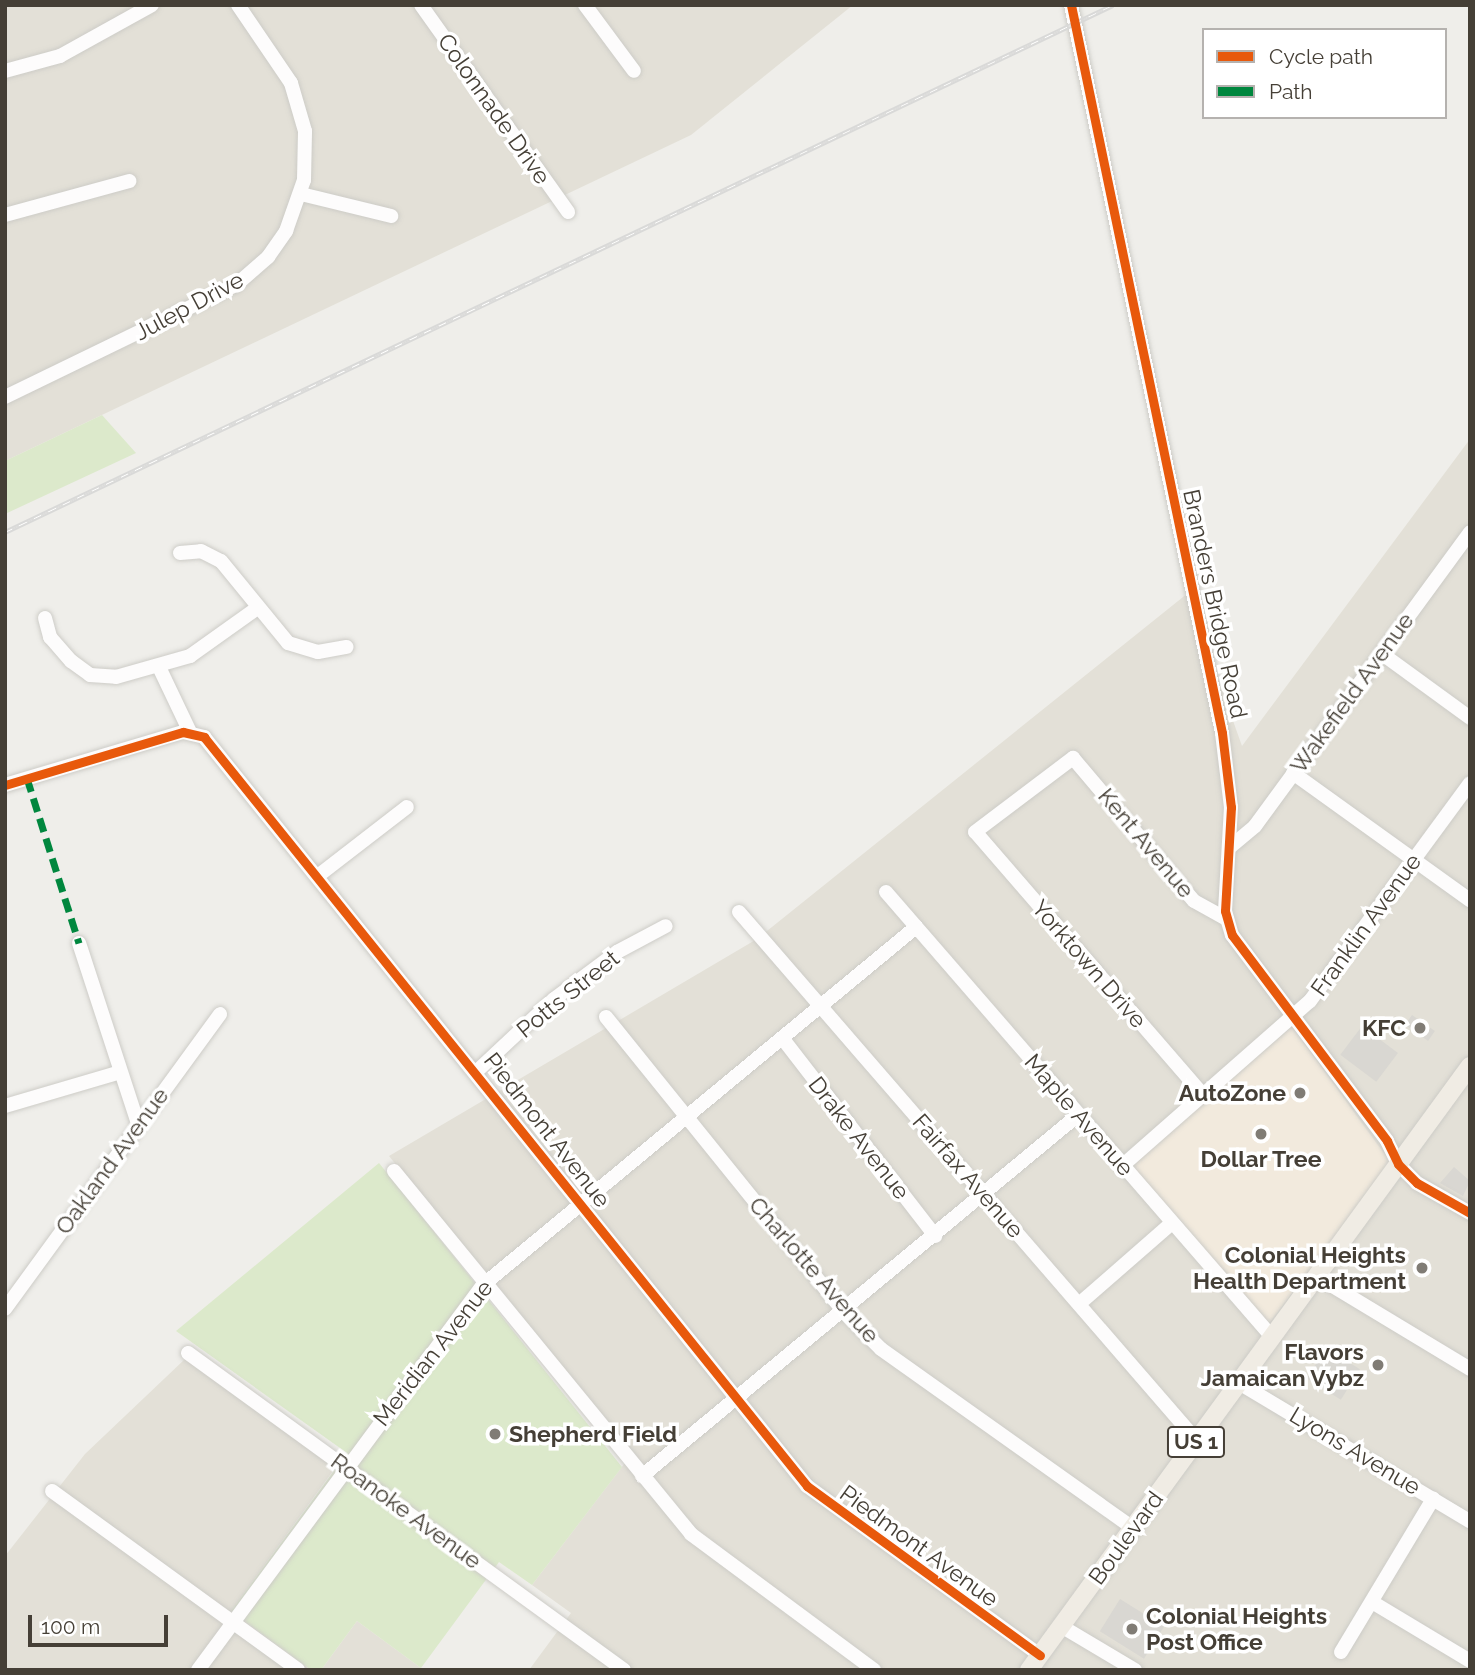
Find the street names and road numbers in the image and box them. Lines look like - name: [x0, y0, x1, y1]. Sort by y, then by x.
- street label: Colonnade Drive: [432, 28, 556, 190]
- street label: Julep Drive: [130, 266, 248, 346]
- street label: Branders Bridge Road: [1177, 487, 1253, 721]
- street label: Wakefield Avenue: [1284, 607, 1420, 779]
- street label: Kent Avenue: [1092, 782, 1200, 904]
- street label: Franklin Avenue: [1305, 848, 1427, 1002]
- street label: Yorktown Drive: [1026, 894, 1152, 1034]
- street label: Potts Street: [511, 944, 625, 1044]
- street label: Piedmont Avenue: [478, 1047, 616, 1213]
- street label: Maple Avenue: [1018, 1048, 1140, 1182]
- street label: Drake Avenue: [802, 1071, 916, 1205]
- street label: Oakland Avenue: [49, 1082, 175, 1240]
- street label: Fairfax Avenue: [906, 1108, 1030, 1244]
- street label: Charlotte Avenue: [743, 1191, 885, 1349]
- street label: Meridian Avenue: [367, 1274, 499, 1432]
- street label: Lyons Avenue: [1284, 1401, 1426, 1501]
- road number: US 1: [1166, 1424, 1226, 1460]
- street label: Roanoke Avenue: [325, 1447, 487, 1575]
- street label: Piedmont Avenue: [834, 1479, 1004, 1613]
- street label: Boulevard: [1083, 1486, 1169, 1590]

